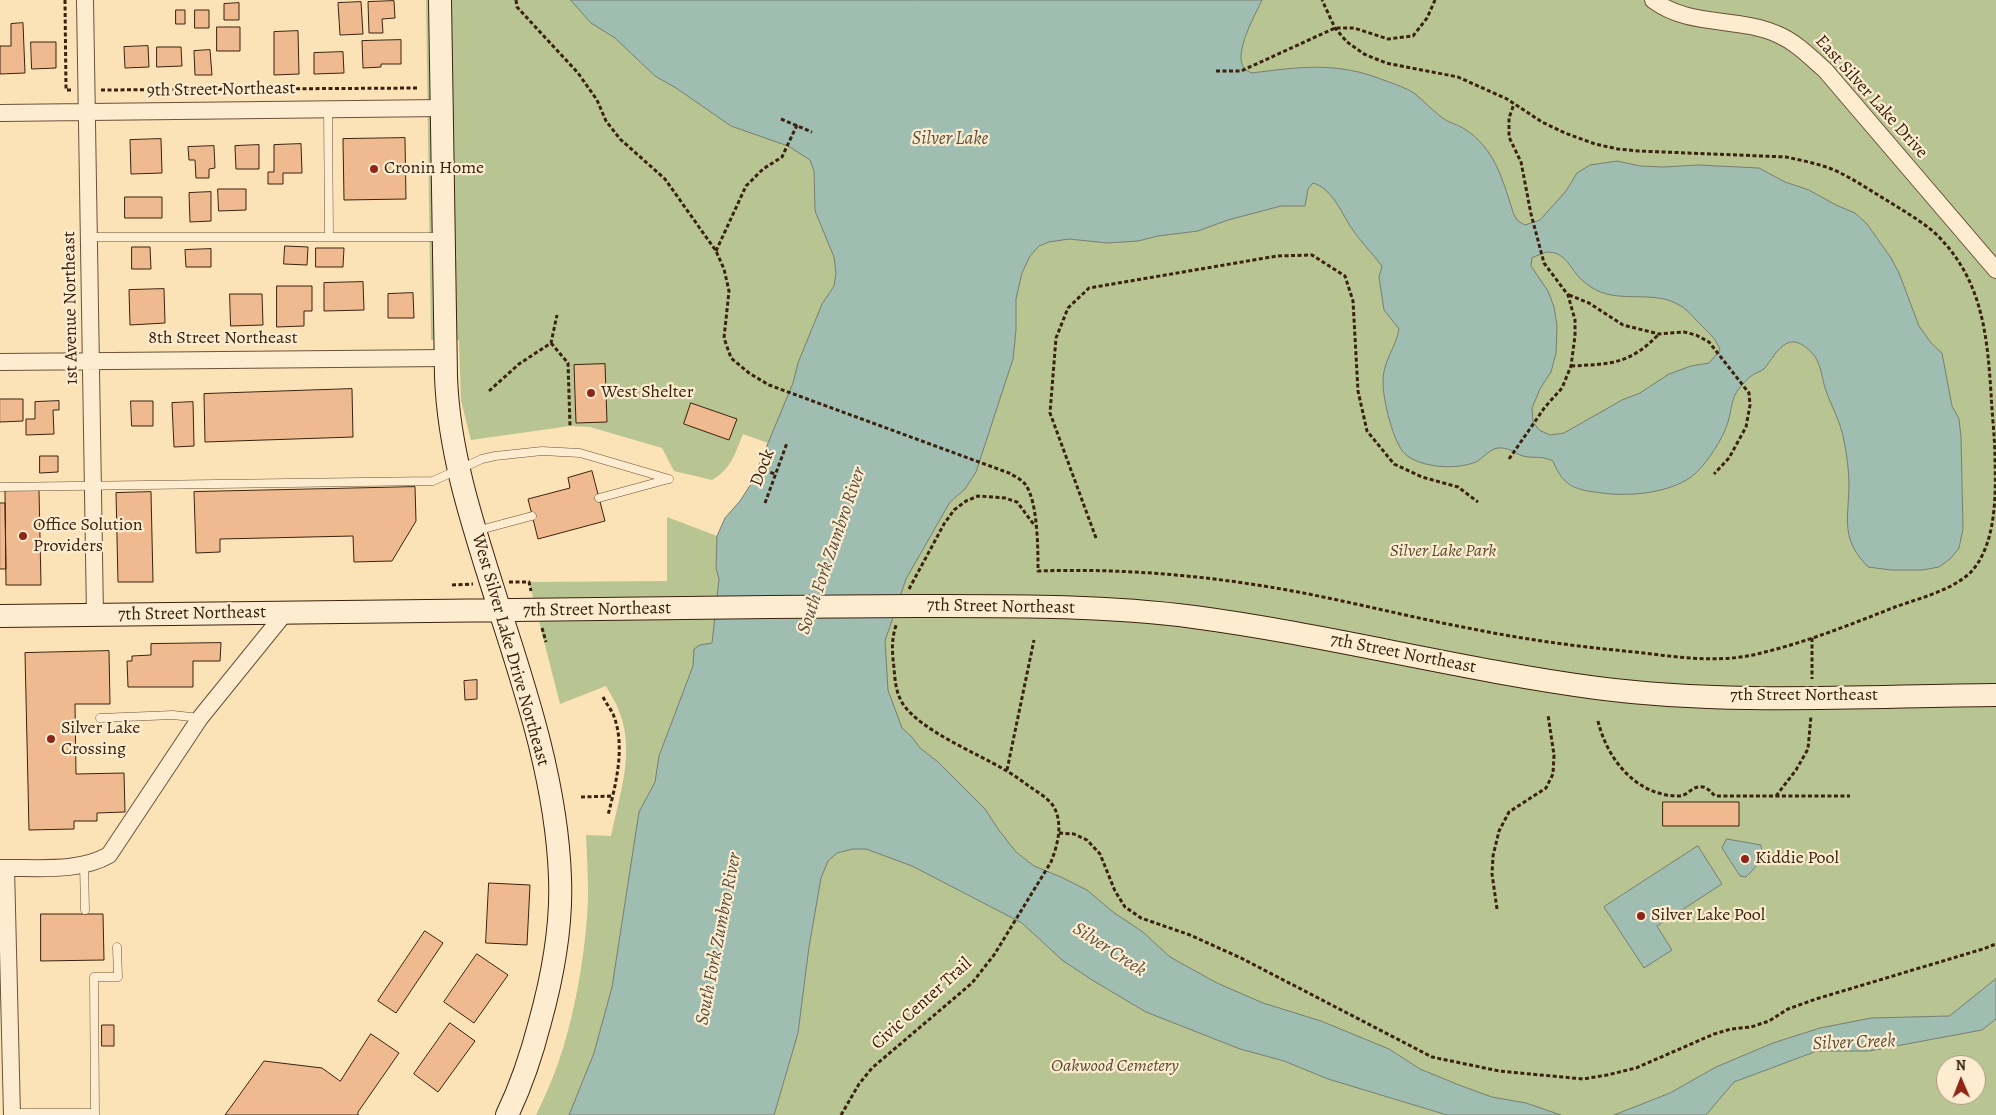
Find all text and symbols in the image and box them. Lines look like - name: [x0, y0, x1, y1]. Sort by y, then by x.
- street label: East Silver Lake Drive: [1810, 31, 1932, 163]
- street label: 9th Street Northeast: [146, 78, 296, 102]
- water label: Silver Lake: [912, 128, 988, 150]
- place label: Cronin Home: [384, 158, 484, 180]
- marker: Cronin Home: [368, 163, 380, 175]
- street label: 1st Avenue Northeast: [59, 231, 83, 385]
- street label: 8th Street Northeast: [148, 328, 298, 350]
- place label: West Shelter: [601, 382, 694, 404]
- marker: West Shelter: [585, 387, 597, 399]
- street label: Dock: [746, 446, 780, 490]
- water label: South Fork Zumbro River: [793, 465, 871, 637]
- place label: Office Solution Providers: [33, 515, 143, 558]
- marker: Office Solution Providers: [17, 530, 29, 542]
- street label: West Silver Lake Drive Northeast: [466, 531, 554, 769]
- park label: Silver Lake Park: [1390, 541, 1496, 563]
- street label: 7th Street Northeast: [927, 595, 1075, 619]
- street label: 7th Street Northeast: [523, 598, 671, 622]
- street label: 7th Street Northeast: [118, 602, 266, 626]
- street label: 7th Street Northeast: [1328, 629, 1478, 679]
- street label: 7th Street Northeast: [1730, 685, 1878, 707]
- place label: Silver Lake Crossing: [61, 718, 140, 761]
- marker: Silver Lake Crossing: [45, 733, 57, 745]
- place label: Kiddie Pool: [1755, 848, 1839, 870]
- water label: South Fork Zumbro River: [691, 851, 747, 1027]
- marker: Kiddie Pool: [1739, 853, 1751, 865]
- place label: Silver Lake Pool: [1651, 905, 1765, 927]
- marker: Silver Lake Pool: [1635, 910, 1647, 922]
- water label: Silver Creek: [1068, 918, 1150, 982]
- street label: Civic Center Trail: [867, 953, 977, 1055]
- water label: Silver Creek: [1812, 1030, 1896, 1056]
- north arrow: [1936, 1055, 1986, 1105]
- park label: Oakwood Cemetery: [1051, 1056, 1179, 1078]
- text: N: [1955, 1056, 1966, 1075]

